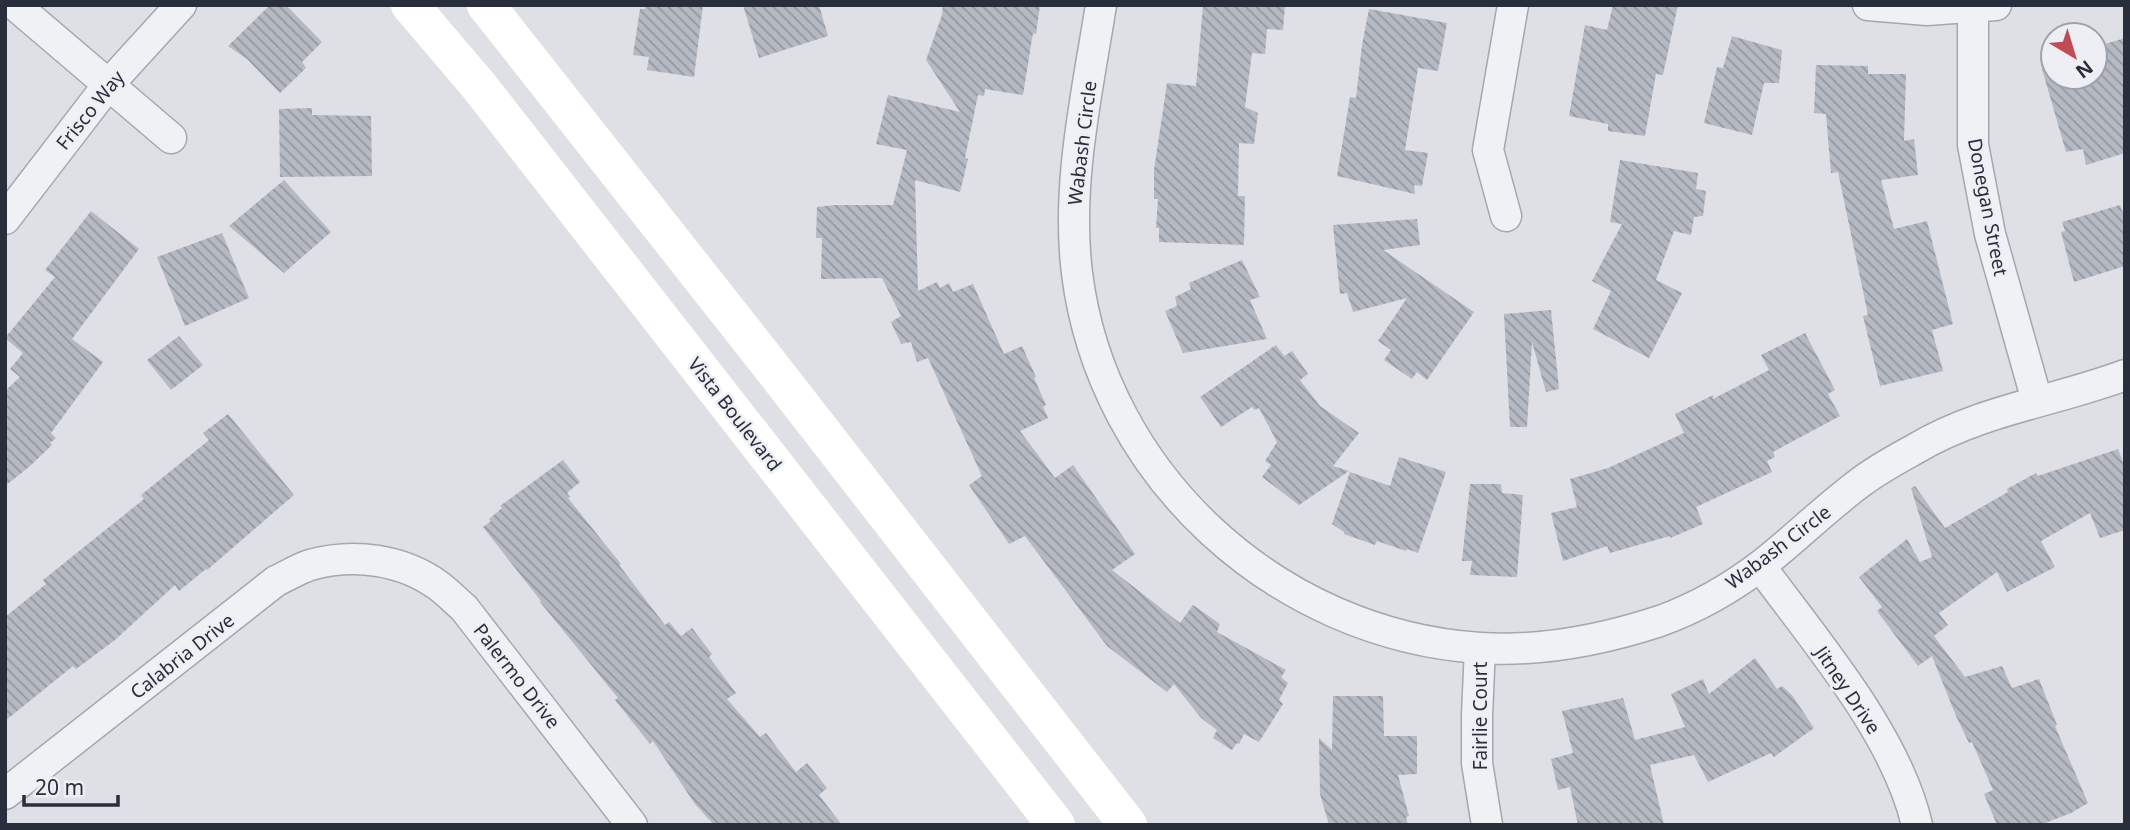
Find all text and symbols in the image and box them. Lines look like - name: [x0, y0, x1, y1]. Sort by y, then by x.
- north arrow: [2039, 21, 2109, 91]
- text: N: [2070, 54, 2099, 84]
- street label: Frisco Way: [50, 65, 130, 155]
- street label: Wabash Circle: [1061, 79, 1103, 207]
- street label: Donegan Street: [1962, 136, 2014, 278]
- street label: Vista Boulevard: [682, 352, 788, 476]
- street label: Wabash Circle: [1720, 499, 1836, 595]
- street label: Calabria Drive: [125, 607, 239, 705]
- street label: Palermo Drive: [468, 618, 566, 734]
- street label: Jitney Drive: [1808, 639, 1887, 739]
- street label: Fairlie Court: [1467, 662, 1493, 770]
- scale bar: [24, 764, 119, 808]
- text: 20 m: [35, 773, 84, 801]

